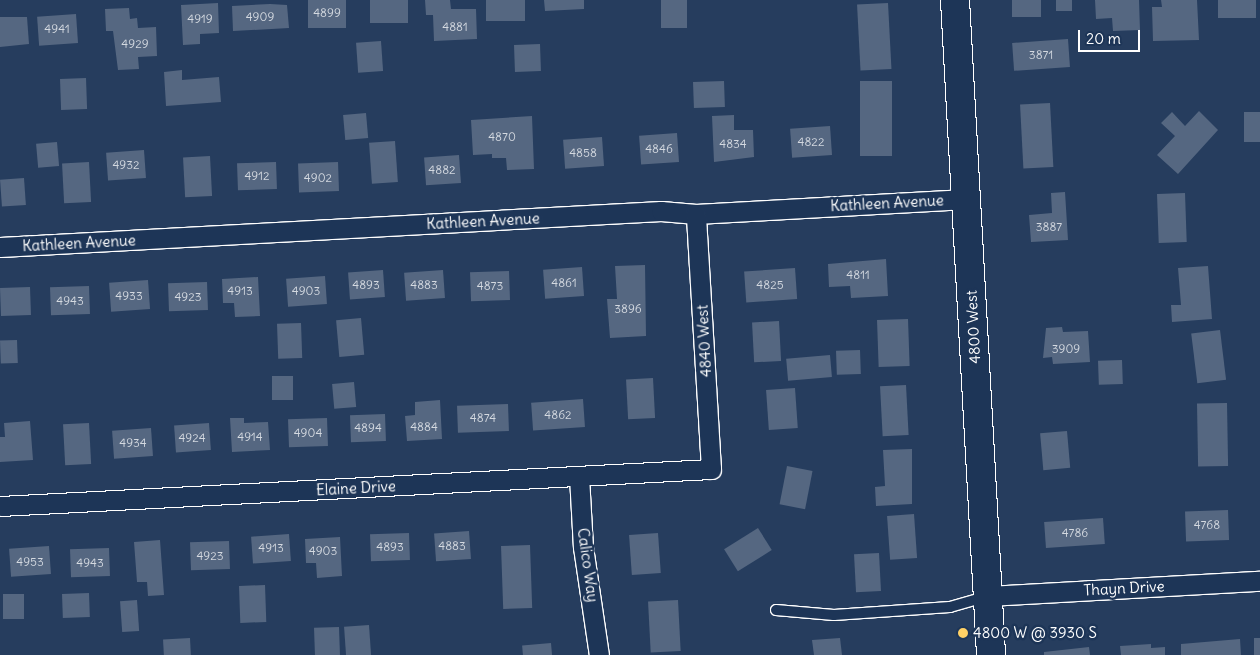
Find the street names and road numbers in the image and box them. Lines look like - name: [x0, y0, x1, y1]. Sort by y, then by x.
- street label: Kathleen Avenue: [830, 191, 944, 215]
- street label: Kathleen Avenue: [426, 209, 540, 233]
- street label: Kathleen Avenue: [22, 231, 136, 255]
- street label: 4800 West: [962, 290, 984, 364]
- street label: 4840 West: [693, 304, 715, 378]
- street label: Elaine Drive: [316, 477, 396, 499]
- street label: Calico Way: [574, 527, 602, 603]
- street label: Thayn Drive: [1083, 577, 1165, 599]

